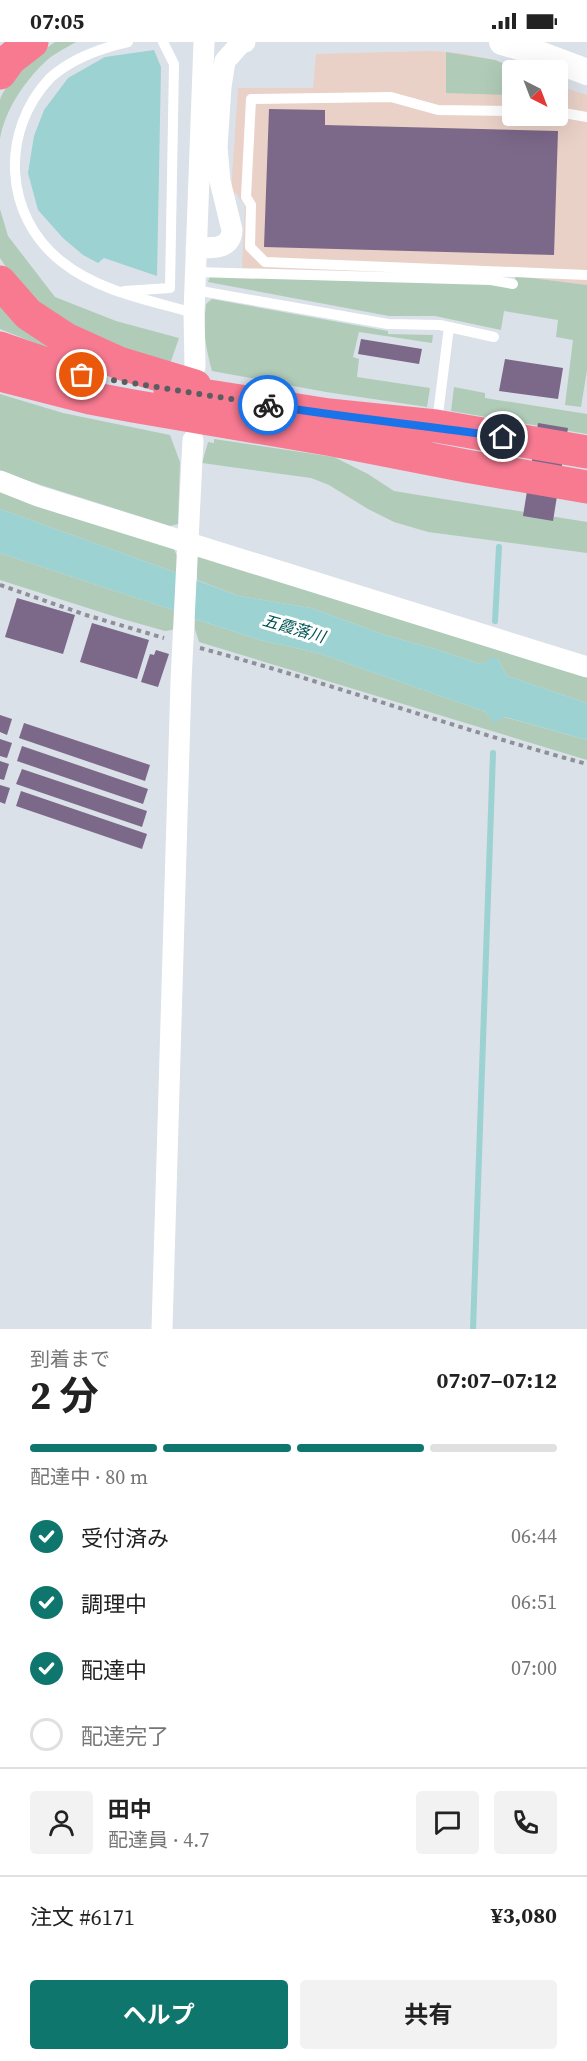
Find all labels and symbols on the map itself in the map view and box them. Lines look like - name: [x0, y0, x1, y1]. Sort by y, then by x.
- north arrow: [502, 60, 568, 126]
- pin: [56, 349, 107, 400]
- courier: [238, 375, 298, 435]
- pin: [477, 411, 528, 462]
- water label: 五霞落川: [260, 609, 330, 648]

